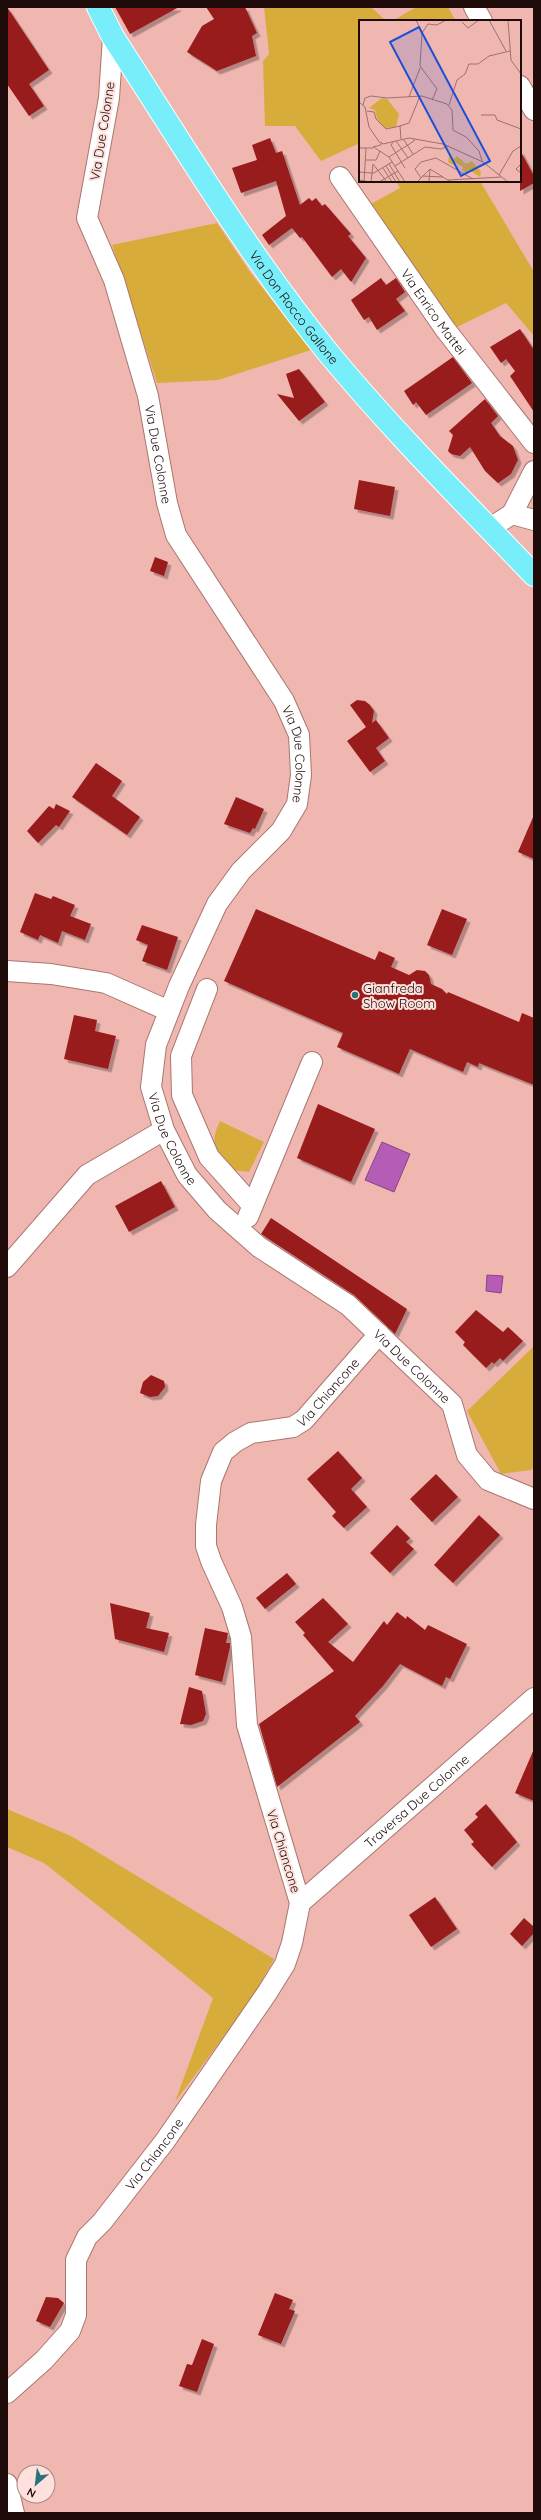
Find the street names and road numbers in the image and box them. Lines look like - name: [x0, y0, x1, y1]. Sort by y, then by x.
- street label: Via Due Colonne: [86, 80, 118, 182]
- street label: Via Don Rocco Gallone: [246, 247, 342, 367]
- street label: Via Enrico Mattei: [398, 266, 470, 358]
- street label: Via Due Colonne: [142, 404, 175, 505]
- street label: Via Due Colonne: [279, 703, 309, 804]
- street label: Via Due Colonne: [145, 1091, 200, 1188]
- street label: Via Due Colonne: [370, 1326, 454, 1406]
- street label: Via Chiancone: [294, 1355, 362, 1430]
- street label: Traversa Due Colonne: [361, 1751, 472, 1851]
- street label: Via Chiancone: [264, 1807, 304, 1895]
- street label: Via Chiancone: [122, 2115, 187, 2193]

